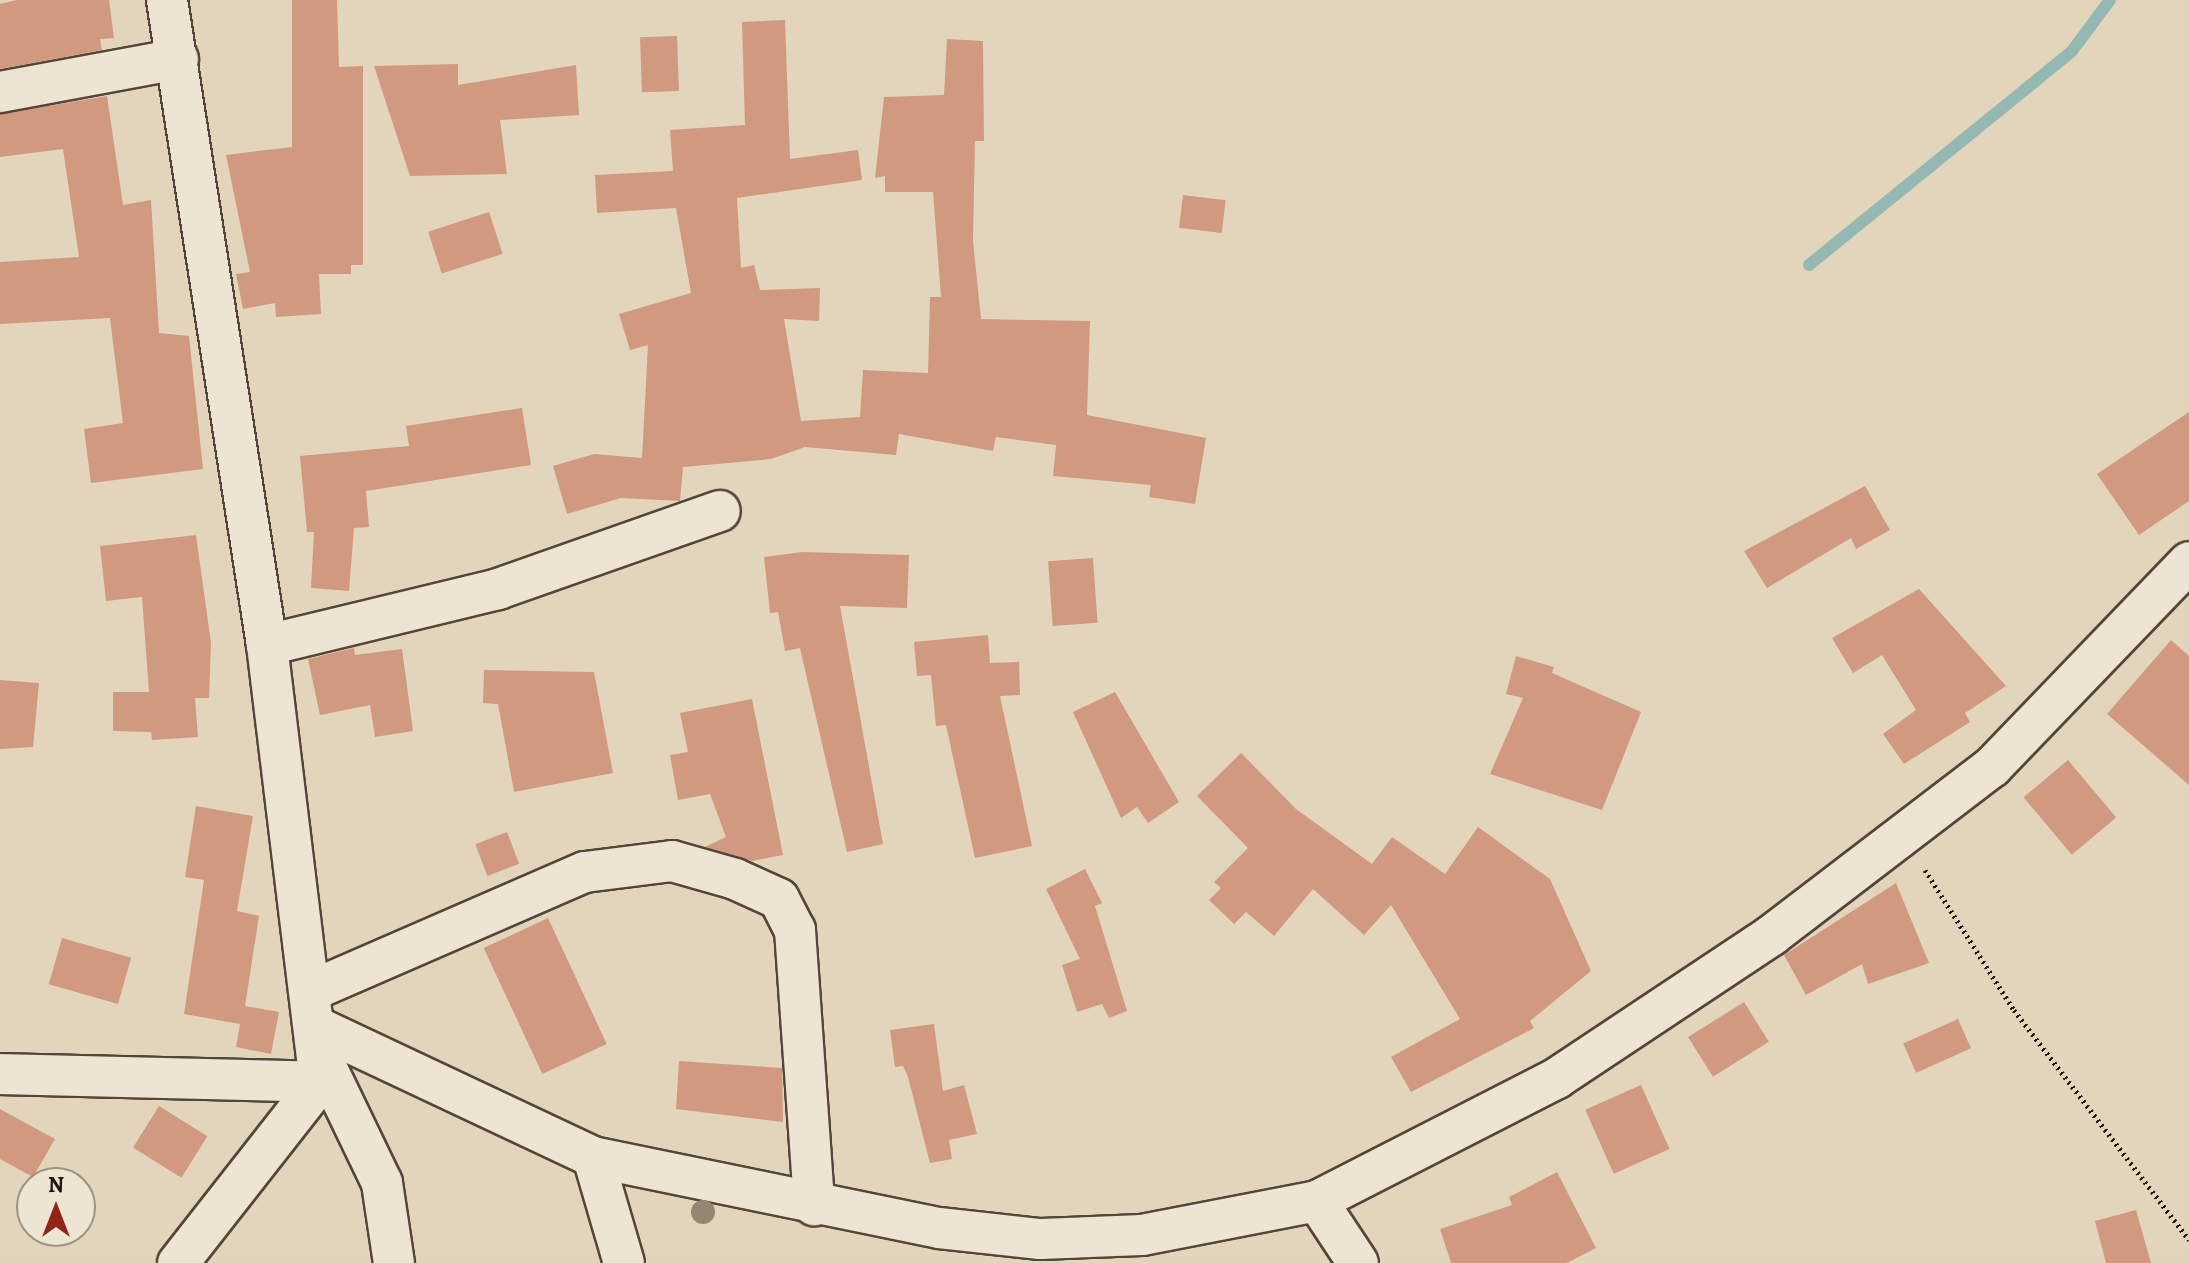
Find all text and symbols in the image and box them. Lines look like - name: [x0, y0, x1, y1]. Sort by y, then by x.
- north arrow: [16, 1167, 96, 1247]
- text: N: [48, 1170, 64, 1200]

